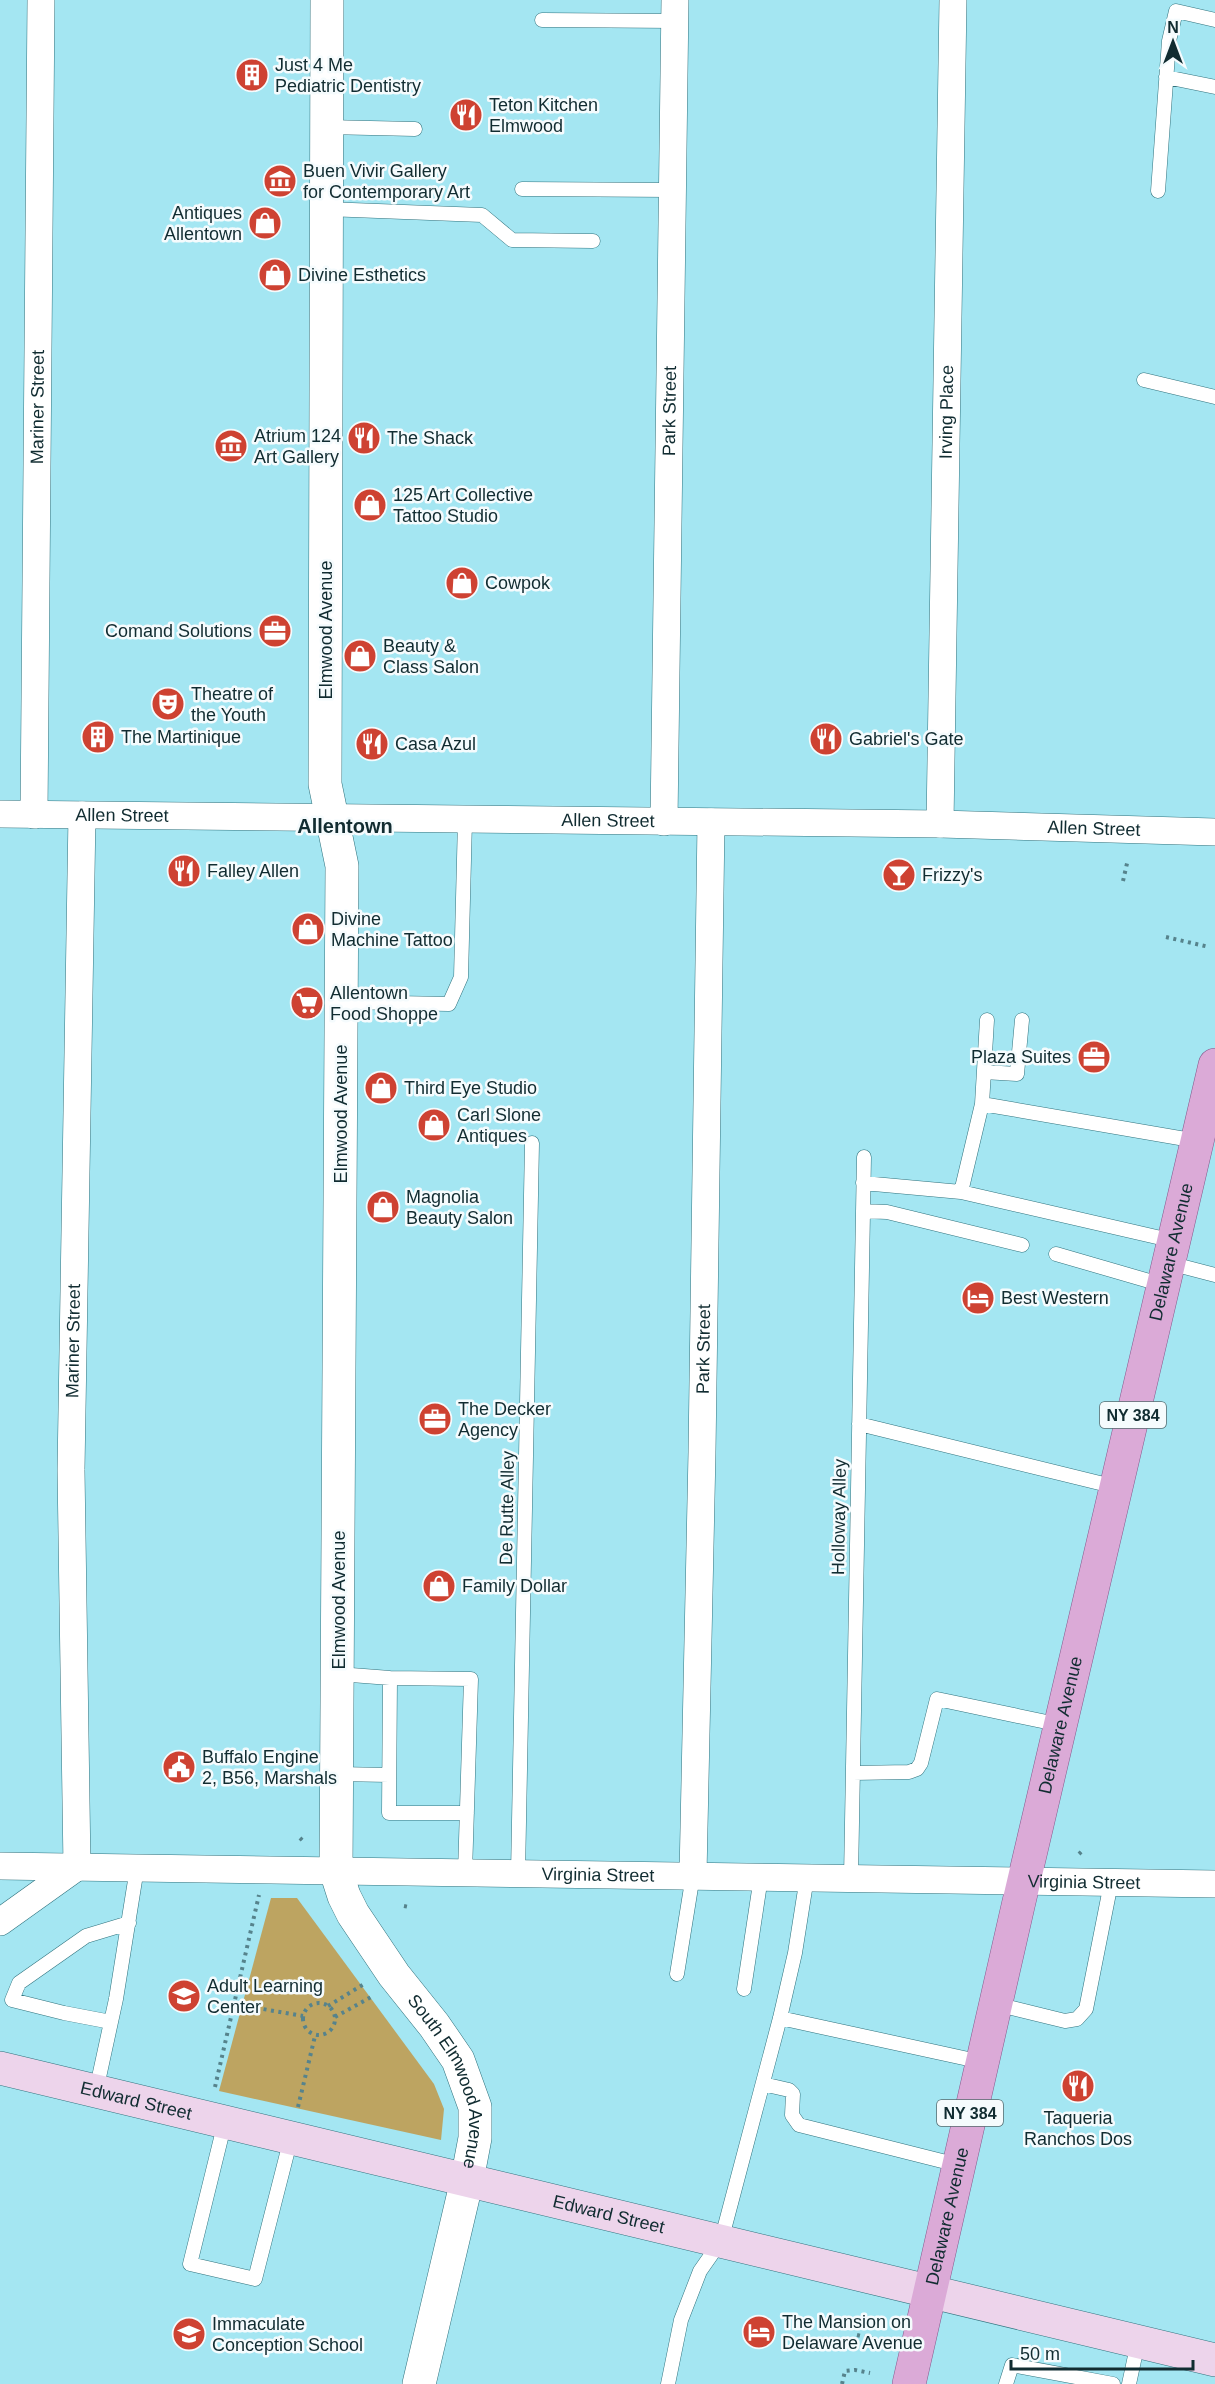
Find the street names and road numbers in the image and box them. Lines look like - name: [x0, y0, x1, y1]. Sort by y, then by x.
- street label: Mariner Street: [27, 350, 48, 464]
- street label: Irving Place: [936, 365, 957, 459]
- street label: Park Street: [659, 366, 680, 456]
- street label: Elmwood Avenue: [316, 561, 336, 699]
- street label: Allen Street: [75, 805, 169, 826]
- street label: Allen Street: [561, 810, 655, 831]
- street label: Allen Street: [1047, 817, 1141, 840]
- street label: Elmwood Avenue: [331, 1045, 351, 1183]
- street label: Delaware Avenue: [1145, 1181, 1197, 1323]
- street label: Mariner Street: [62, 1284, 84, 1398]
- street label: Park Street: [693, 1304, 714, 1394]
- road number: NY 384: [1100, 1402, 1166, 1428]
- street label: De Rutte Alley: [496, 1451, 518, 1565]
- street label: Holloway Alley: [828, 1459, 850, 1575]
- street label: Elmwood Avenue: [329, 1531, 349, 1669]
- street label: Delaware Avenue: [1035, 1654, 1086, 1796]
- street label: Virginia Street: [541, 1864, 654, 1886]
- street label: Virginia Street: [1027, 1871, 1140, 1893]
- street label: South Elmwood Avenue: [404, 1991, 485, 2171]
- street label: Edward Street: [78, 2078, 194, 2124]
- road number: NY 384: [937, 2100, 1003, 2126]
- street label: Delaware Avenue: [922, 2145, 973, 2287]
- street label: Edward Street: [551, 2191, 667, 2237]

